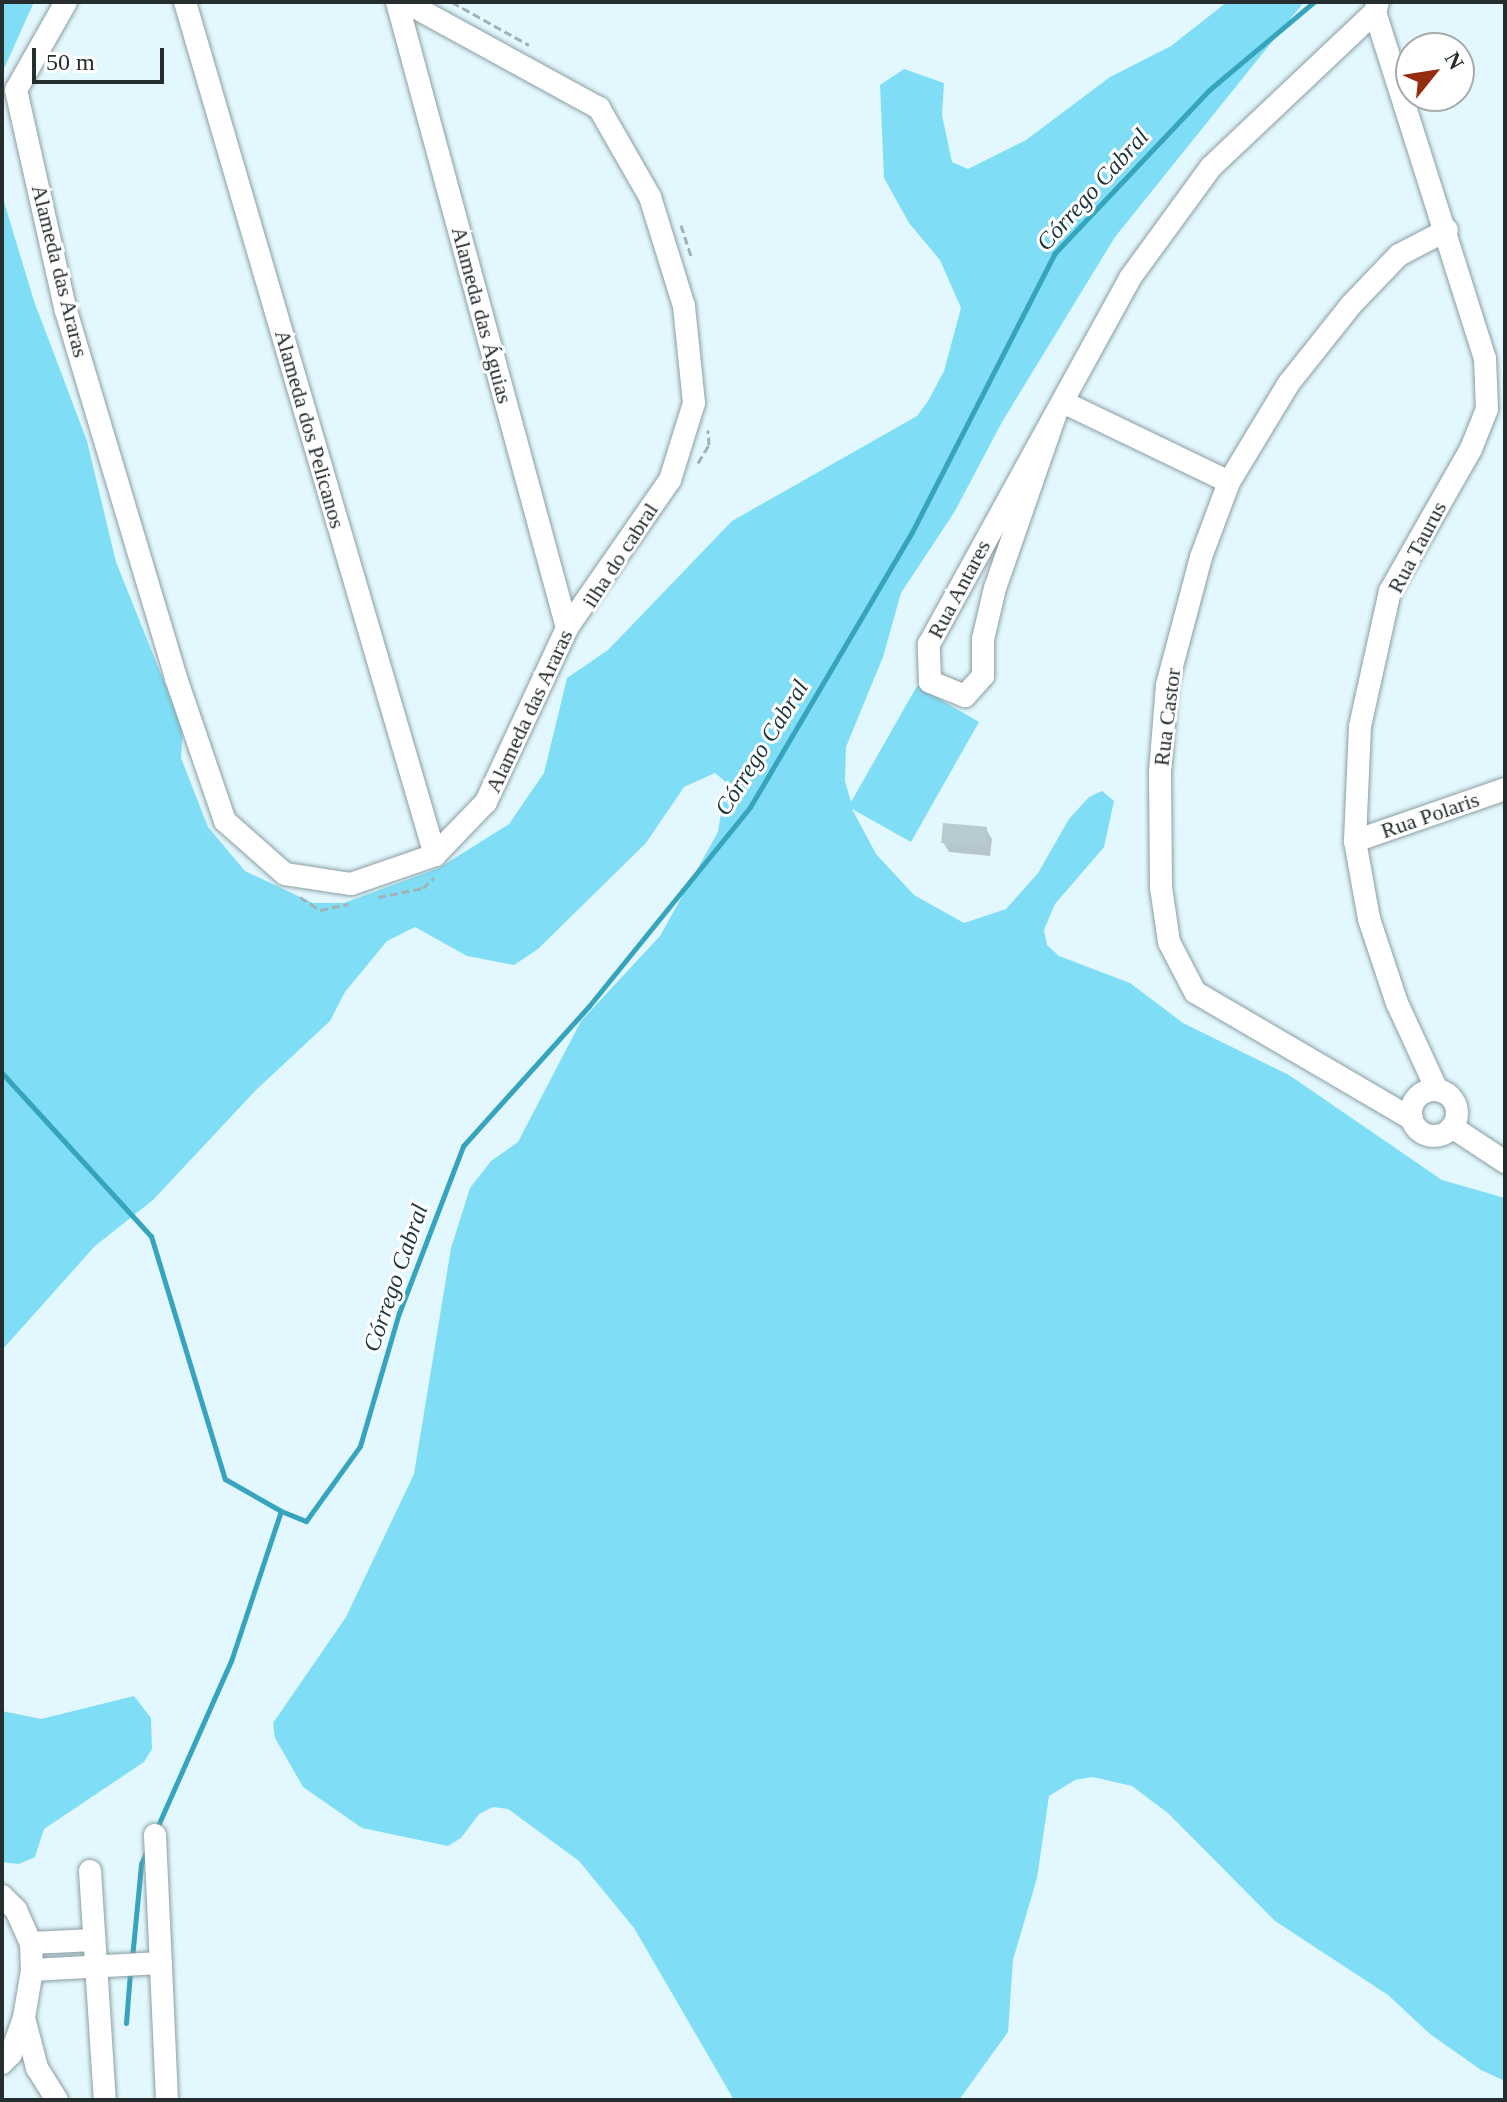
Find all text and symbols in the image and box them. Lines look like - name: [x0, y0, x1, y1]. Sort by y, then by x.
- scale bar: [36, 32, 168, 82]
- north arrow: [1395, 32, 1475, 112]
- text: N: [1440, 48, 1469, 74]
- text: 50 m: [46, 49, 95, 75]
- water label: Córrego Cabral: [1031, 123, 1155, 257]
- street label: Alameda das Araras: [26, 181, 94, 361]
- street label: Alameda das Águias: [446, 224, 518, 406]
- street label: Alameda dos Pelicanos: [269, 327, 351, 531]
- street label: Rua Taurus: [1382, 496, 1452, 598]
- street label: ilha do cabral: [576, 498, 664, 612]
- street label: Rua Antares: [922, 535, 996, 643]
- street label: Alameda das Araras: [479, 625, 579, 797]
- street label: Rua Castor: [1148, 667, 1186, 767]
- water label: Córrego Cabral: [709, 675, 815, 821]
- street label: Rua Polaris: [1377, 786, 1483, 844]
- water label: Córrego Cabral: [357, 1200, 435, 1356]

